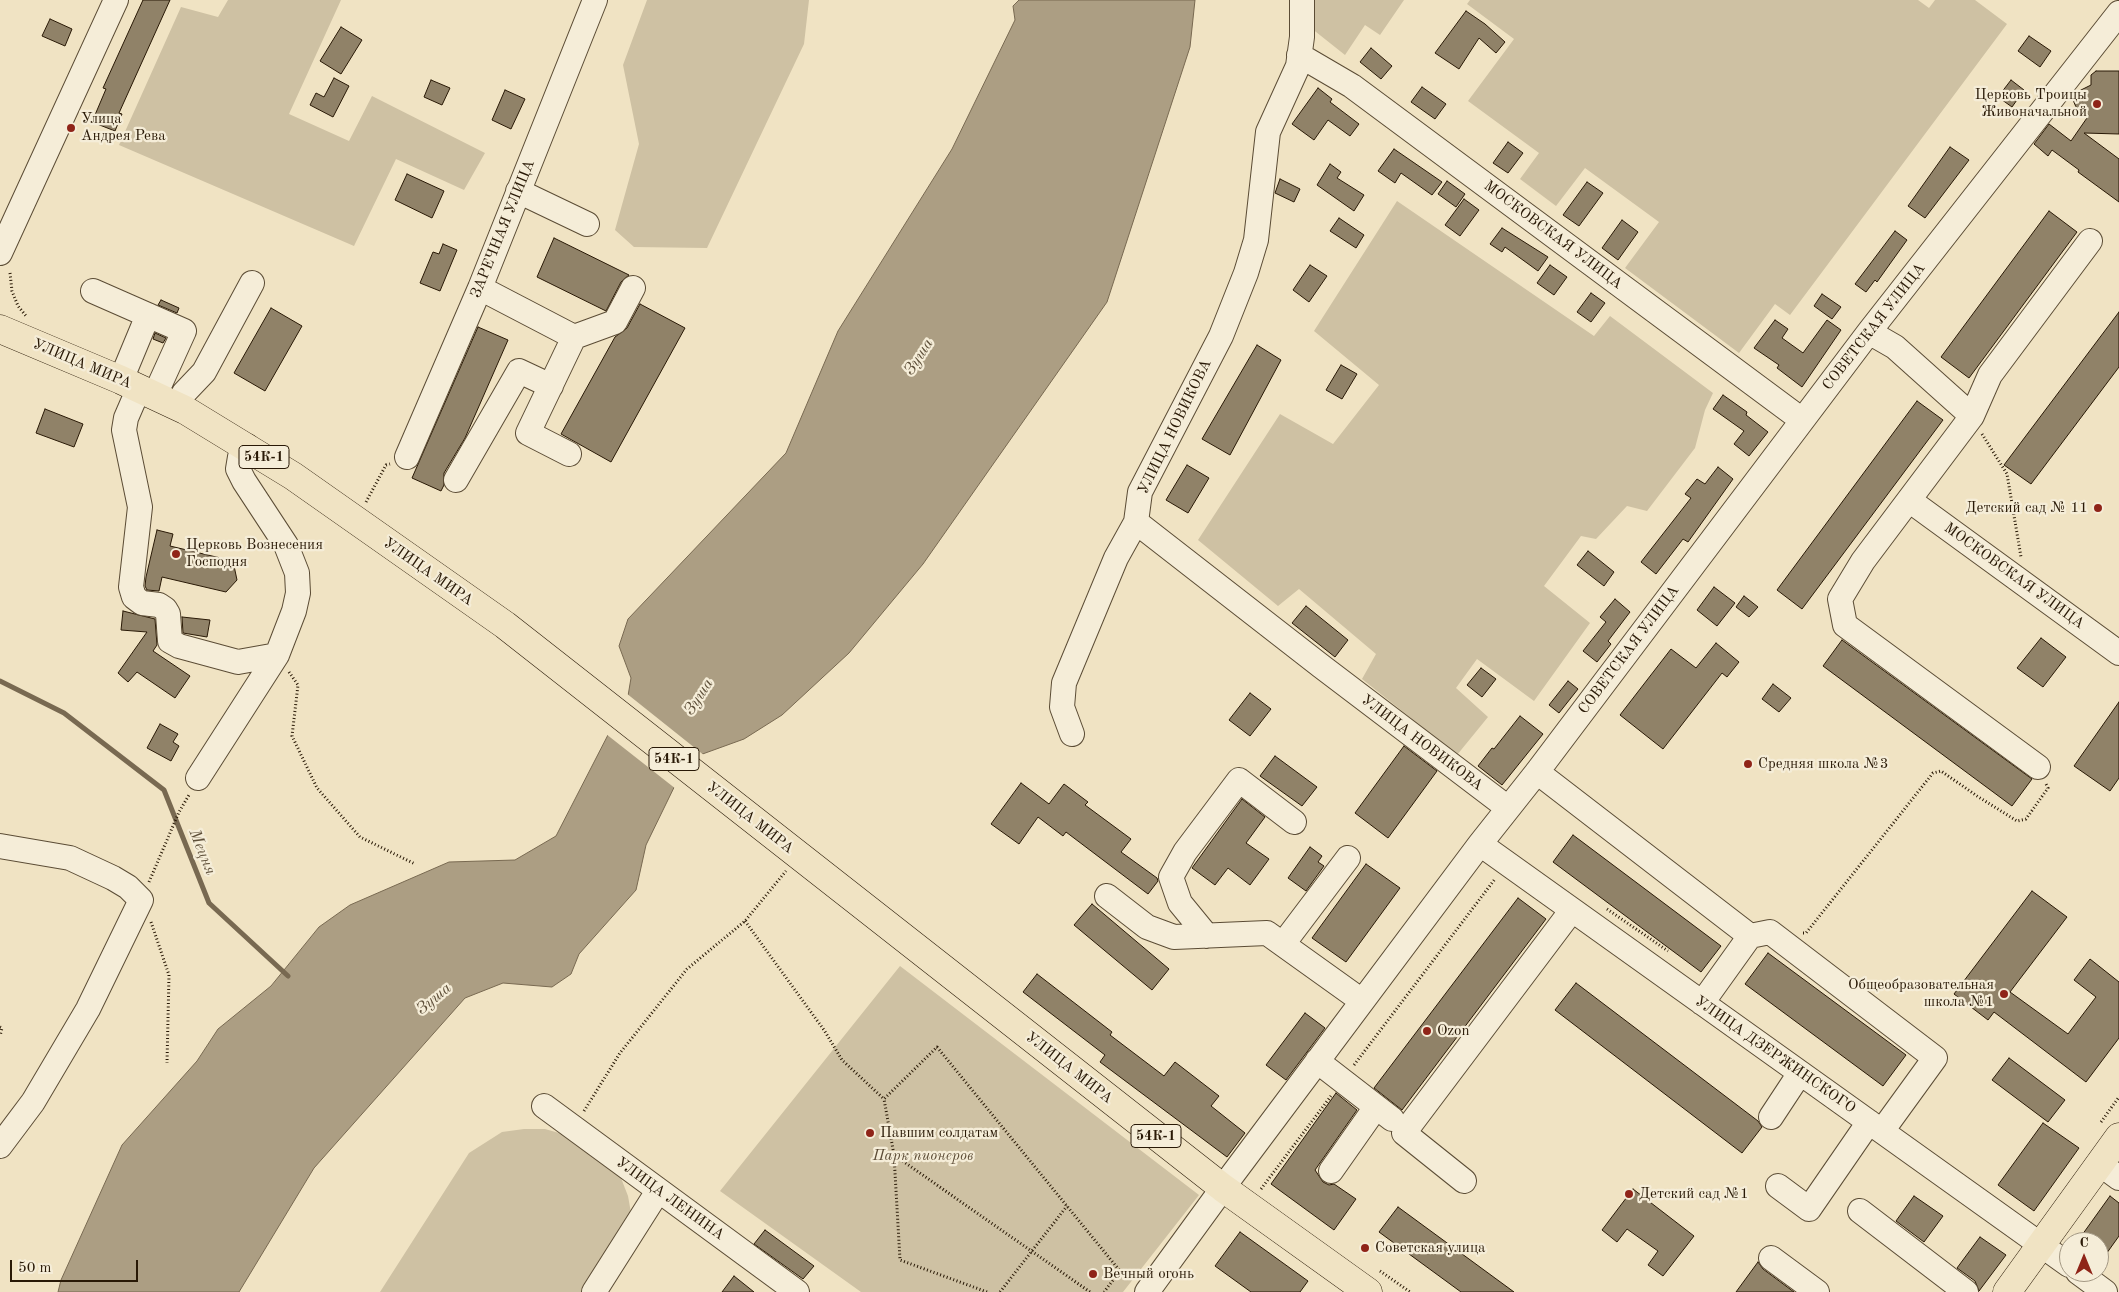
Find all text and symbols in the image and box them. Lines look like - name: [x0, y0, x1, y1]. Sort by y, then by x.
- place label: Церковь Троицы Живоначальной: [1975, 86, 2087, 121]
- marker: Церковь Троицы Живоначальной: [2091, 98, 2103, 110]
- place label: Улица Андрея Рева: [81, 110, 166, 145]
- marker: Улица Андрея Рева: [65, 122, 77, 134]
- street label: ЗАРЕЧНАЯ УЛИЦА: [467, 157, 539, 301]
- street label: МОСКОВСКАЯ УЛИЦА: [1480, 177, 1626, 293]
- street label: СОВЕТСКАЯ УЛИЦА: [1819, 260, 1929, 394]
- street label: УЛИЦА МИРА: [30, 335, 134, 393]
- water label: Зуша: [900, 335, 938, 379]
- street label: УЛИЦА НОВИКОВА: [1134, 357, 1216, 497]
- road number: 54К-1: [239, 446, 289, 468]
- place label: Детский сад № 11: [1965, 499, 2088, 517]
- marker: Детский сад № 11: [2092, 502, 2104, 514]
- street label: МОСКОВСКАЯ УЛИЦА: [1940, 519, 2088, 633]
- street label: УЛИЦА МИРА: [379, 534, 477, 610]
- place label: Церковь Вознесения Господня: [186, 536, 323, 571]
- marker: Церковь Вознесения Господня: [170, 548, 182, 560]
- street label: СОВЕТСКАЯ УЛИЦА: [1575, 582, 1683, 718]
- water label: Зуша: [680, 675, 718, 719]
- street label: УЛИЦА НОВИКОВА: [1357, 691, 1487, 795]
- road number: 54К-1: [649, 748, 699, 771]
- place label: Средняя школа №3: [1758, 755, 1888, 773]
- marker: Средняя школа №3: [1742, 758, 1754, 770]
- street label: УЛИЦА МИРА: [703, 778, 797, 858]
- water label: Мецня: [184, 826, 220, 878]
- place label: Общеобразовательная школа №1: [1848, 976, 1994, 1011]
- water label: Зуша: [413, 979, 455, 1019]
- marker: Общеобразовательная школа №1: [1998, 988, 2010, 1000]
- street label: УЛИЦА ДЗЕРЖИНСКОГО: [1691, 992, 1859, 1118]
- place label: Ozon: [1437, 1022, 1470, 1040]
- marker: Ozon: [1421, 1025, 1433, 1037]
- street label: УЛИЦА МИРА: [1022, 1028, 1116, 1108]
- place label: Павшим солдатам: [880, 1124, 998, 1142]
- road number: 54К-1: [1131, 1124, 1181, 1148]
- marker: Павшим солдатам: [864, 1127, 876, 1139]
- park label: Парк пионеров: [873, 1147, 973, 1165]
- street label: УЛИЦА ЛЕНИНА: [612, 1154, 728, 1244]
- place label: Детский сад №1: [1639, 1185, 1749, 1203]
- marker: Детский сад №1: [1623, 1188, 1635, 1200]
- north arrow: [2059, 1232, 2109, 1282]
- text: С: [2079, 1236, 2089, 1250]
- place label: Советская улица: [1375, 1239, 1486, 1257]
- marker: Советская улица: [1359, 1242, 1371, 1254]
- scale bar: [12, 1250, 140, 1282]
- text: 50 m: [18, 1261, 52, 1276]
- place label: Вечный огонь: [1103, 1265, 1194, 1283]
- marker: Вечный огонь: [1087, 1268, 1099, 1280]

